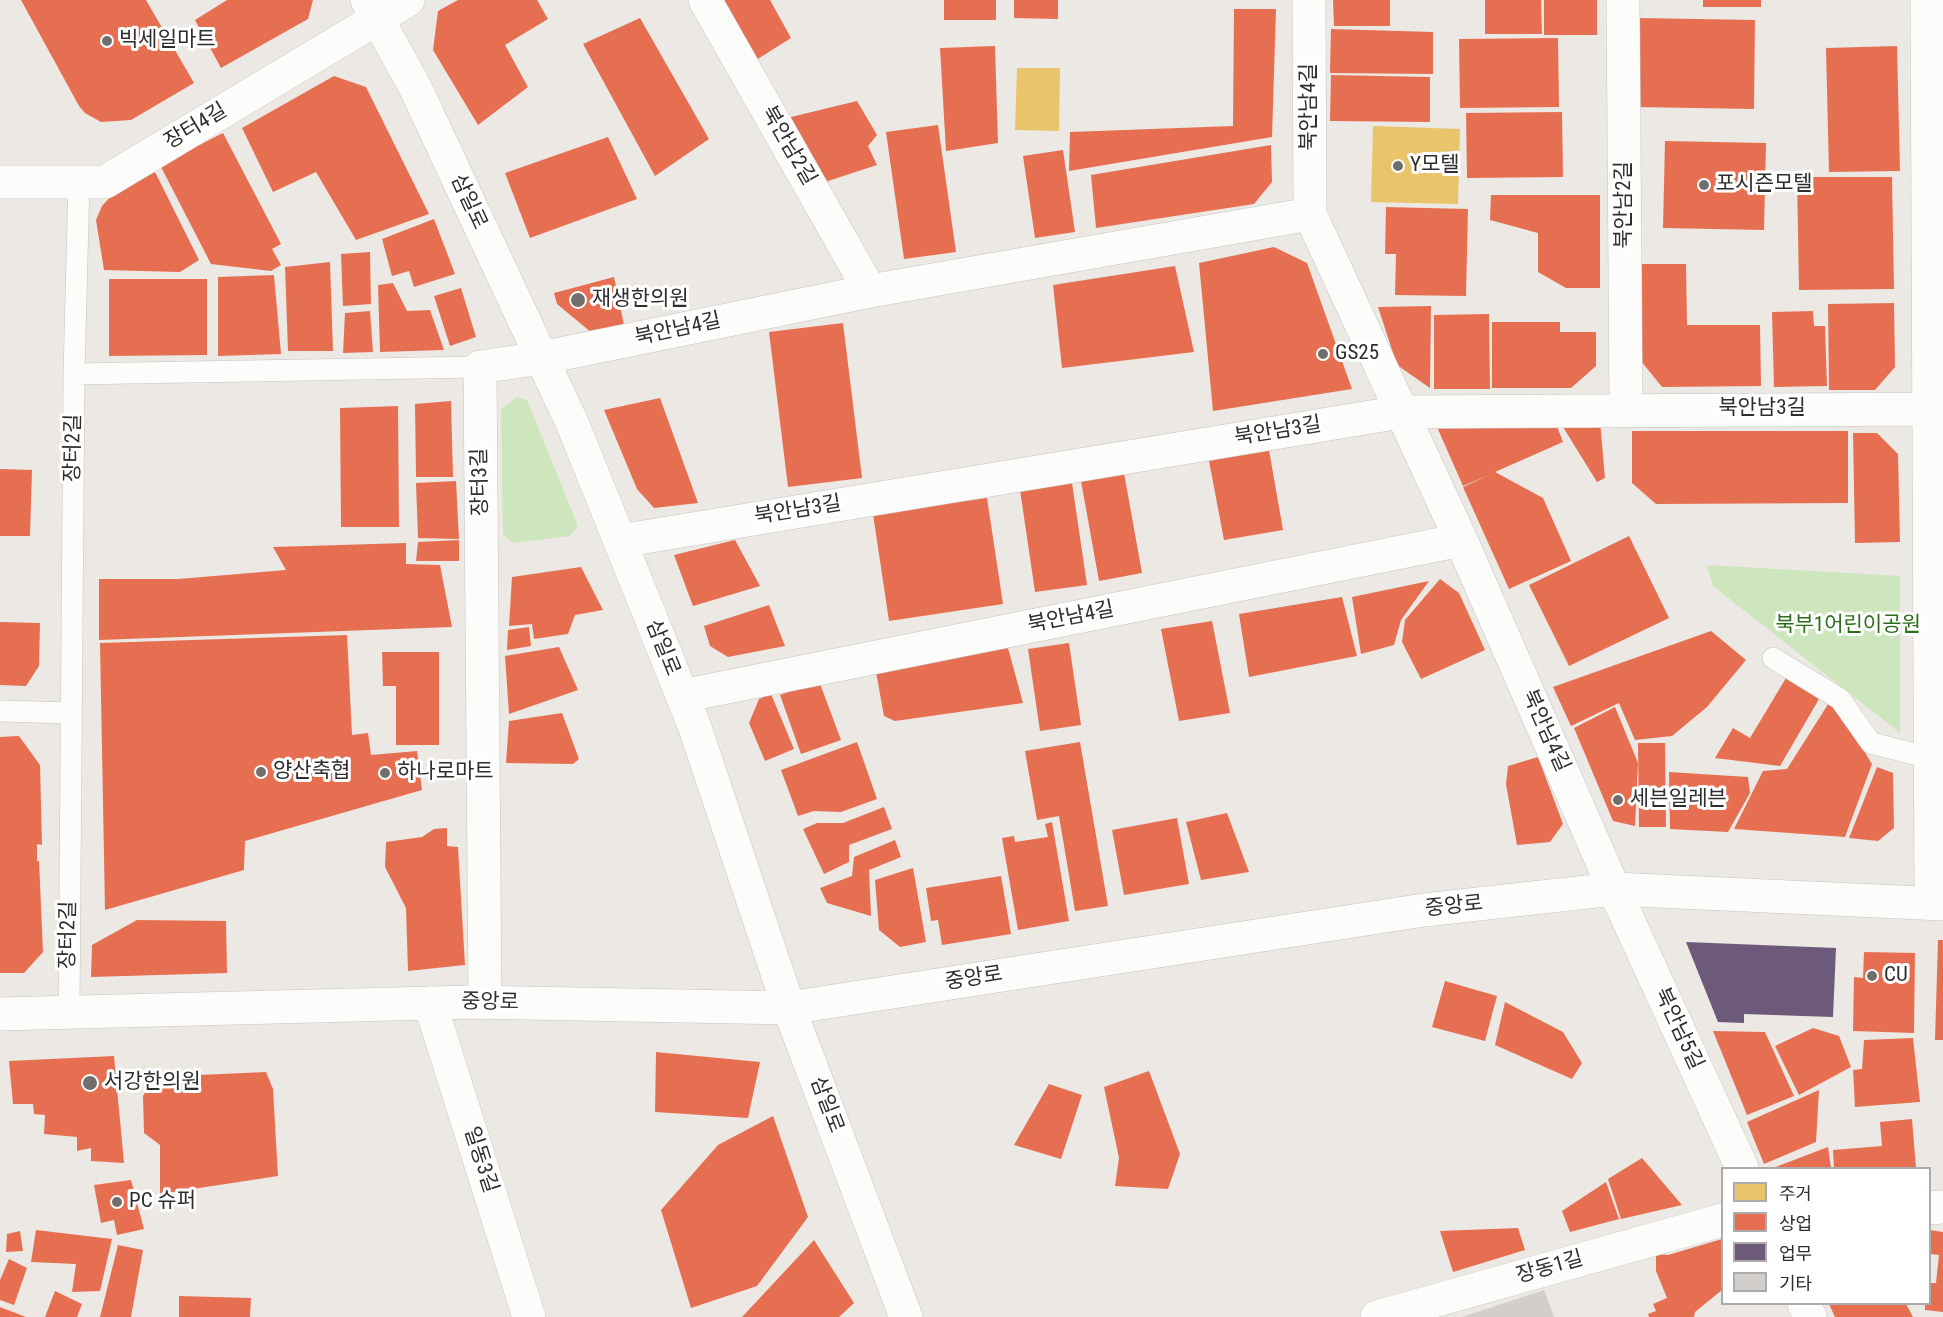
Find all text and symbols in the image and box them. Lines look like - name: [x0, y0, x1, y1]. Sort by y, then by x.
- place label: 빅세일마트: [119, 28, 216, 54]
- marker: 빅세일마트: [100, 34, 114, 48]
- street label: 북안남4길: [1297, 63, 1323, 151]
- street label: 장터4길: [160, 99, 232, 155]
- street label: 북안남2길: [755, 102, 821, 190]
- place label: Y모텔: [1410, 153, 1460, 179]
- marker: Y모텔: [1391, 159, 1405, 173]
- street label: 북안남2길: [1612, 161, 1638, 249]
- street label: 삼일로: [444, 170, 492, 234]
- place label: 포시즌모텔: [1716, 172, 1813, 198]
- marker: 포시즌모텔: [1697, 178, 1711, 192]
- place label: 재생한의원: [592, 287, 689, 313]
- marker: 재생한의원: [569, 291, 587, 309]
- street label: 북안남4길: [633, 309, 723, 351]
- place label: GS25: [1335, 341, 1379, 367]
- marker: GS25: [1316, 347, 1330, 361]
- street label: 북안남3길: [1718, 396, 1806, 422]
- street label: 북안남3길: [1233, 413, 1323, 451]
- street label: 장터2길: [61, 414, 87, 482]
- street label: 장터3길: [468, 448, 494, 516]
- street label: 북안남3길: [753, 492, 843, 530]
- street label: 북안남4길: [1026, 597, 1116, 639]
- park label: 북부1어린이공원: [1775, 613, 1921, 639]
- street label: 삼일로: [639, 616, 685, 680]
- street label: 북안남4길: [1516, 686, 1574, 776]
- place label: 양산축협: [273, 759, 350, 785]
- place label: 하나로마트: [397, 760, 494, 786]
- marker: 양산축협: [254, 765, 268, 779]
- marker: 하나로마트: [378, 766, 392, 780]
- place label: 세븐일레븐: [1630, 787, 1727, 813]
- marker: 세븐일레븐: [1611, 793, 1625, 807]
- street label: 중앙로: [1424, 891, 1484, 923]
- street label: 장터2길: [56, 901, 82, 969]
- street label: 중앙로: [943, 962, 1005, 996]
- place label: CU: [1884, 963, 1908, 989]
- marker: CU: [1865, 969, 1879, 983]
- street label: 북안남5길: [1648, 984, 1708, 1074]
- street label: 중앙로: [461, 990, 519, 1016]
- place label: 서강한의원: [104, 1070, 201, 1096]
- street label: 삼일로: [804, 1073, 848, 1137]
- marker: 서강한의원: [81, 1074, 99, 1092]
- street label: 일동3길: [457, 1124, 503, 1196]
- legend: [1721, 1167, 1931, 1305]
- text: 주거: [1779, 1183, 1812, 1204]
- place label: PC 슈퍼: [129, 1189, 196, 1215]
- marker: PC 슈퍼: [110, 1195, 124, 1209]
- text: 상업: [1779, 1213, 1812, 1234]
- text: 업무: [1779, 1243, 1812, 1264]
- street label: 장동1길: [1514, 1246, 1586, 1290]
- text: 기타: [1779, 1273, 1812, 1294]

